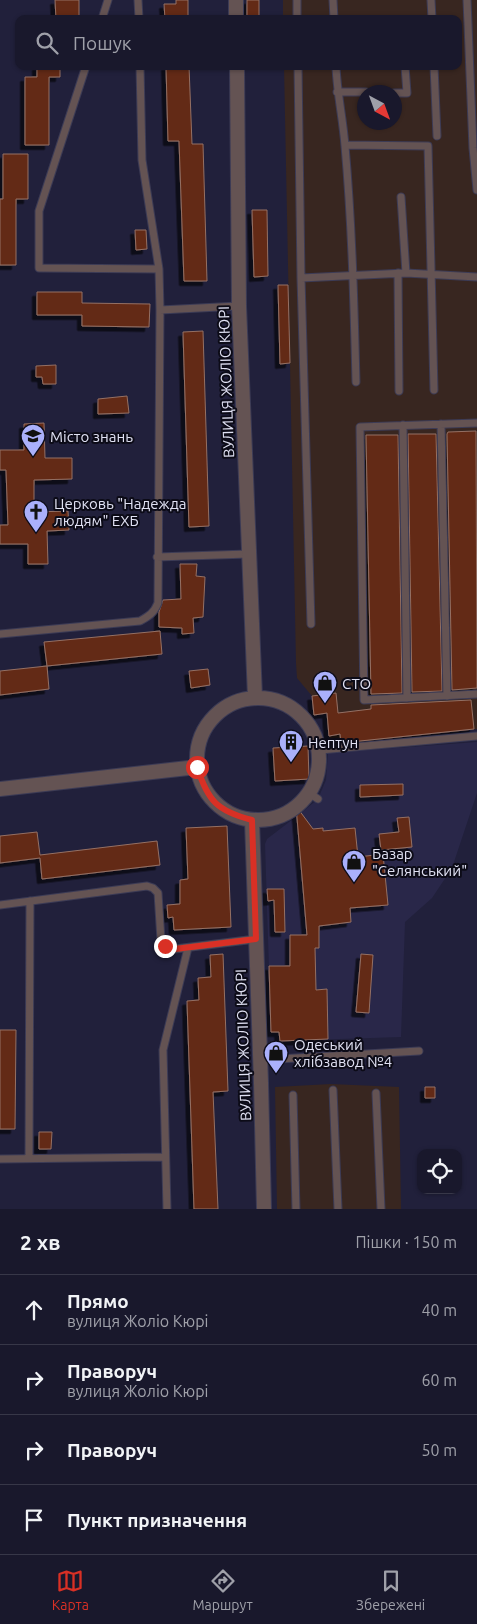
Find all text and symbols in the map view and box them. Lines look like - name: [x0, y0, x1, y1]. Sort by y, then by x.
- search box: [15, 15, 462, 70]
- icon: search: [33, 29, 61, 57]
- text: Пошук: [73, 32, 132, 54]
- north arrow: [357, 85, 402, 130]
- street label: ВУЛИЦЯ ЖОЛІО КЮРІ: [215, 306, 237, 458]
- school or university icon: Місто знань: [20, 423, 46, 457]
- place label: Місто знань: [50, 428, 133, 445]
- place label: Церковь "Надежда людям" ЕХБ: [54, 495, 187, 529]
- church icon: Церковь "Надежда людям" ЕХБ: [23, 499, 49, 533]
- shop icon: СТО: [312, 670, 338, 704]
- place label: СТО: [342, 675, 371, 692]
- building icon: Нептун: [278, 729, 304, 763]
- place label: Нептун: [308, 734, 358, 751]
- route start: [186, 756, 209, 779]
- place label: Базар "Селянський": [372, 845, 467, 879]
- shop icon: Базар "Селянський": [341, 849, 367, 883]
- route end: [154, 935, 177, 958]
- street label: ВУЛИЦЯ ЖОЛІО КЮРІ: [232, 969, 254, 1121]
- place label: Одеський хлібзавод №4: [294, 1036, 392, 1070]
- shop icon: Одеський хлібзавод №4: [263, 1040, 289, 1074]
- map controls: [417, 1149, 462, 1194]
- button: locate: [417, 1149, 462, 1194]
- text: 2 хв: [20, 1230, 61, 1254]
- text: Пішки · 150 m: [356, 1233, 457, 1251]
- text: Прямо: [67, 1290, 129, 1312]
- icon: ahead: [20, 1296, 48, 1324]
- text: 40 m: [421, 1301, 457, 1319]
- text: вулиця Жоліо Кюрі: [67, 1312, 209, 1330]
- text: Праворуч: [67, 1360, 157, 1382]
- icon: right: [20, 1366, 48, 1394]
- text: 60 m: [421, 1371, 457, 1389]
- text: вулиця Жоліо Кюрі: [67, 1382, 209, 1400]
- icon: right: [20, 1436, 48, 1464]
- text: Праворуч: [67, 1439, 157, 1461]
- text: 50 m: [421, 1441, 457, 1459]
- icon: arrive: [20, 1506, 48, 1534]
- text: Пункт призначення: [67, 1509, 247, 1531]
- tab: Карта: [52, 1567, 89, 1613]
- tab: Маршрут: [192, 1567, 253, 1613]
- tab: Збережені: [356, 1567, 425, 1613]

